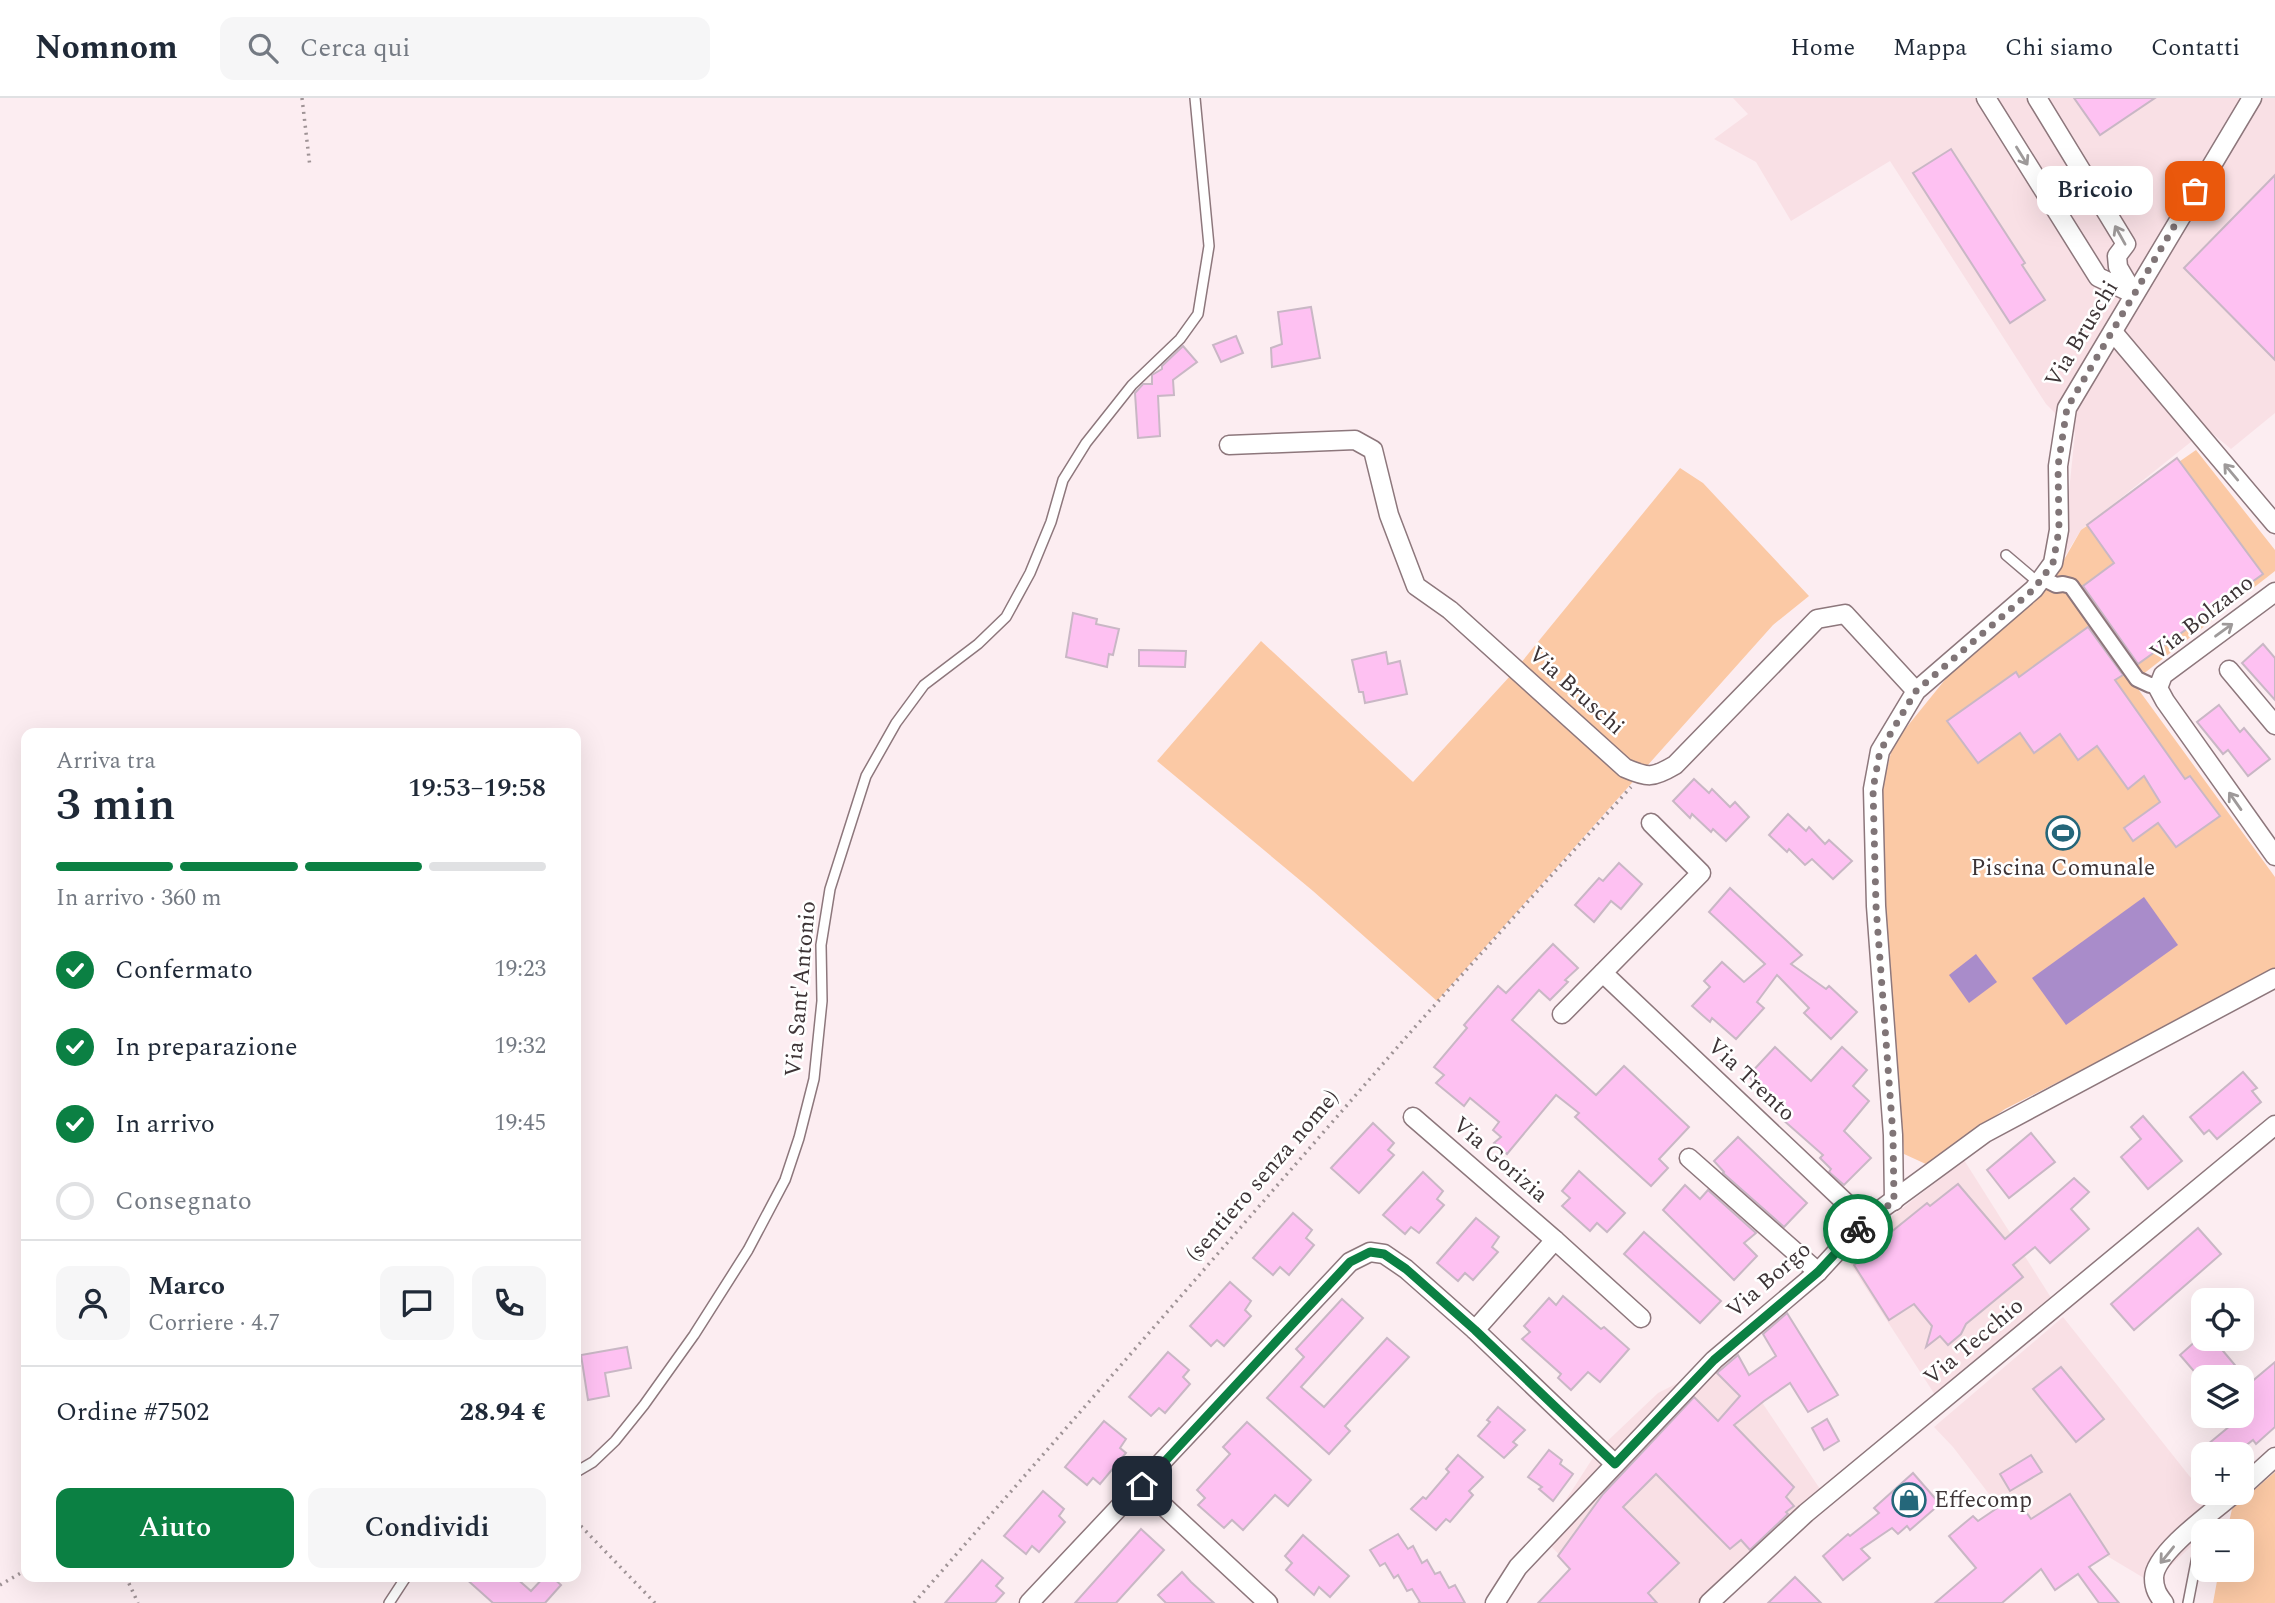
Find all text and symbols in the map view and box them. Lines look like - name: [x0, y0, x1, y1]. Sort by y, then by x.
- search box: [220, 17, 710, 80]
- text: Nomnom: [35, 23, 178, 73]
- text: Cerca qui: [300, 28, 410, 68]
- icon: search: [244, 29, 282, 67]
- text: Home: [1790, 30, 1855, 66]
- text: Mappa: [1893, 30, 1967, 66]
- text: Chi siamo: [2005, 30, 2113, 66]
- text: Contatti: [2151, 30, 2240, 66]
- one-way arrow: [2016, 145, 2030, 165]
- pin: [2165, 161, 2225, 221]
- callout: Bricoio: [2038, 166, 2153, 216]
- icon: bag: [2176, 172, 2214, 210]
- text: Bricoio: [2057, 173, 2133, 208]
- one-way arrow: [2112, 225, 2126, 245]
- street label: Via Bruschi: [2036, 274, 2128, 394]
- one-way arrow: [2223, 463, 2239, 481]
- street label: Via Bolzano: [2142, 566, 2262, 670]
- one-way arrow: [2215, 622, 2233, 637]
- street label: Via Bruschi: [1520, 638, 1632, 744]
- text: Arriva tra: [56, 744, 156, 779]
- text: 19:53–19:58: [408, 768, 546, 808]
- text: 3 min: [56, 770, 175, 840]
- one-way arrow: [2228, 792, 2242, 811]
- sports icon: Piscina Comunale: [2044, 814, 2082, 852]
- place label: Piscina Comunale: [1971, 851, 2155, 886]
- text: In arrivo · 360 m: [56, 881, 222, 916]
- street label: Via Sant'Antonio: [776, 900, 826, 1078]
- text: Confermato: [115, 950, 253, 990]
- icon: check: [56, 951, 94, 989]
- text: 19:23: [494, 952, 546, 987]
- text: In preparazione: [115, 1027, 297, 1067]
- icon: check: [56, 1028, 94, 1066]
- text: 19:32: [494, 1029, 546, 1064]
- street label: Via Trento: [1699, 1030, 1803, 1130]
- street label: (sentiero senza nome): [1178, 1082, 1348, 1270]
- text: In arrivo: [115, 1104, 215, 1144]
- icon: check: [56, 1105, 94, 1143]
- text: 19:45: [494, 1106, 546, 1141]
- street label: Via Gorizia: [1444, 1108, 1556, 1212]
- text: Consegnato: [115, 1181, 252, 1221]
- courier: [1823, 1194, 1893, 1264]
- icon: bike: [1839, 1210, 1877, 1248]
- street label: Via Borgo: [1719, 1233, 1819, 1327]
- button: person: [56, 1266, 130, 1340]
- text: Marco: [148, 1266, 225, 1306]
- button: chat: [380, 1266, 454, 1340]
- button: phone: [472, 1266, 546, 1340]
- map controls: [2191, 1288, 2254, 1582]
- button: locate: [2191, 1288, 2254, 1351]
- street label: Via Tecchio: [1916, 1290, 2032, 1394]
- text: Corriere · 4.7: [148, 1306, 280, 1341]
- button: layers: [2191, 1365, 2254, 1428]
- text: Ordine #7502: [56, 1392, 209, 1432]
- text: 28.94 €: [460, 1392, 546, 1432]
- button: +: [2191, 1442, 2254, 1505]
- pin: [1112, 1456, 1172, 1516]
- icon: home: [1123, 1467, 1161, 1505]
- shop icon: Effecomp: [1890, 1481, 1928, 1519]
- place label: Effecomp: [1934, 1483, 2032, 1518]
- button: Aiuto: [56, 1488, 294, 1568]
- button: Condividi: [308, 1488, 546, 1568]
- button: −: [2191, 1519, 2254, 1582]
- one-way arrow: [2159, 1546, 2174, 1564]

